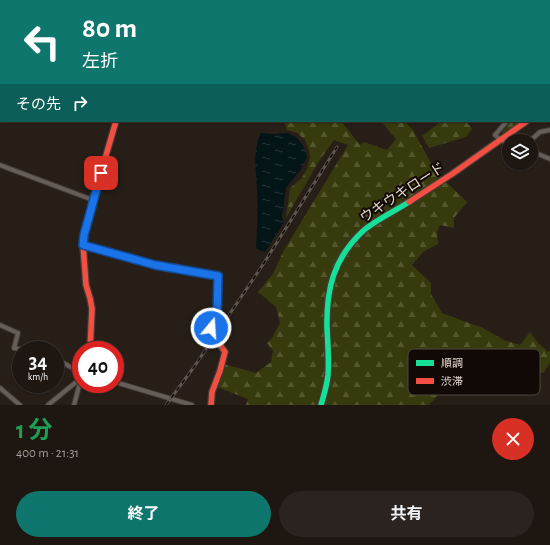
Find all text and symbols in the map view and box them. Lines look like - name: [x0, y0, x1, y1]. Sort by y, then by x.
- text: 80 m: [82, 15, 137, 43]
- icon: left: [16, 16, 68, 68]
- text: 左折: [82, 53, 118, 71]
- icon: right: [69, 92, 91, 114]
- text: その先: [16, 97, 61, 112]
- map controls: [502, 134, 538, 170]
- button: layers: [502, 134, 538, 170]
- pin: [84, 156, 118, 190]
- street label: ウキウキロード: [357, 159, 447, 225]
- icon: arrive: [90, 162, 112, 184]
- position arrow: [190, 307, 232, 349]
- speed limit sign: 40: [72, 341, 124, 393]
- legend: [408, 349, 540, 395]
- text: 34: [29, 352, 47, 372]
- text: 順調: [441, 358, 463, 369]
- text: km/h: [28, 372, 48, 382]
- text: 渋滞: [441, 376, 463, 387]
- button: close: [492, 418, 534, 460]
- text: 1 分: [16, 419, 52, 443]
- text: 400 m · 21:31: [16, 447, 79, 460]
- button: 終了: [16, 491, 271, 537]
- button: 共有: [279, 491, 534, 537]

